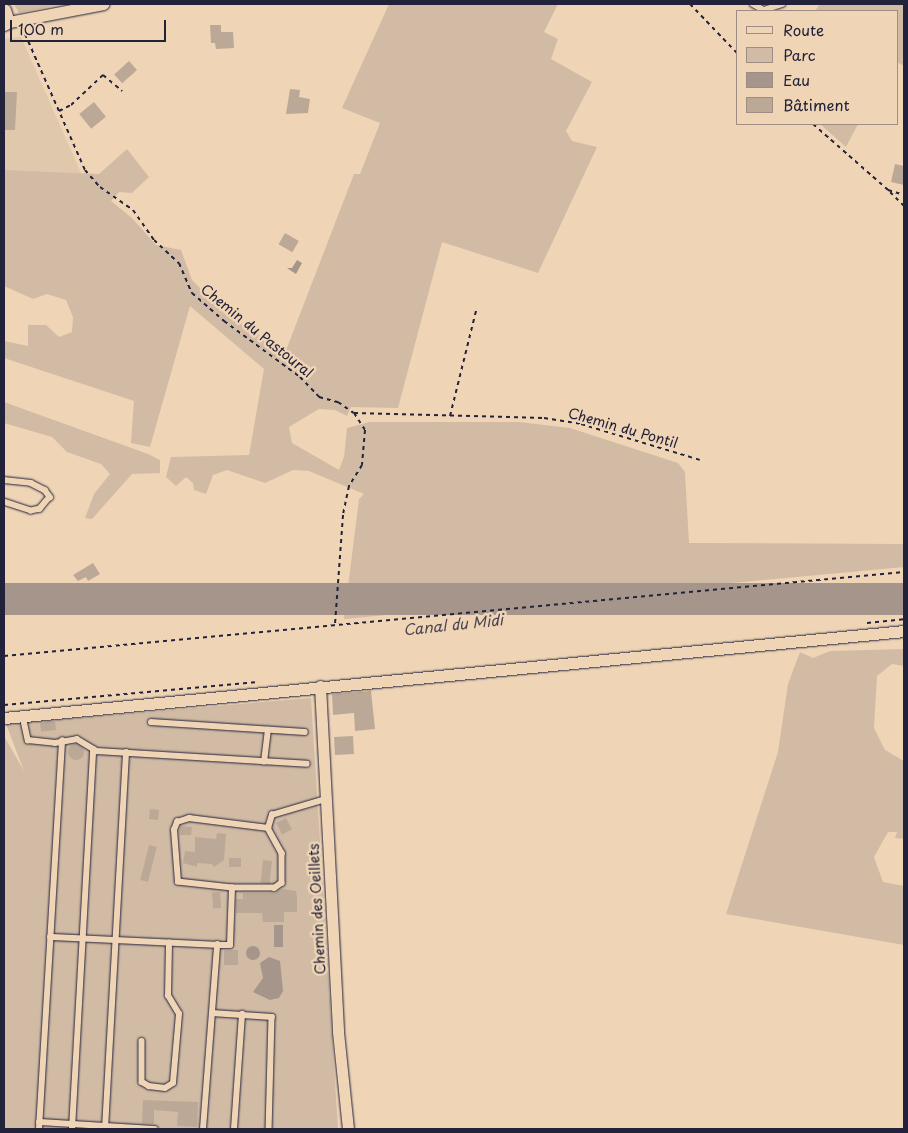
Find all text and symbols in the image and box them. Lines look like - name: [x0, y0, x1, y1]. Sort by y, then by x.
- scale bar: [12, 10, 169, 42]
- legend: [736, 10, 898, 125]
- text: 100 m: [18, 17, 64, 40]
- text: Route: [783, 18, 824, 41]
- text: Parc: [783, 43, 816, 66]
- text: Eau: [783, 68, 810, 91]
- text: Bâtiment: [783, 93, 850, 116]
- street label: Chemin du Pastoural: [197, 281, 317, 381]
- street label: Chemin du Pontil: [566, 404, 680, 452]
- water label: Canal du Midi: [402, 610, 504, 638]
- street label: Chemin des Oeillets: [305, 843, 329, 975]

